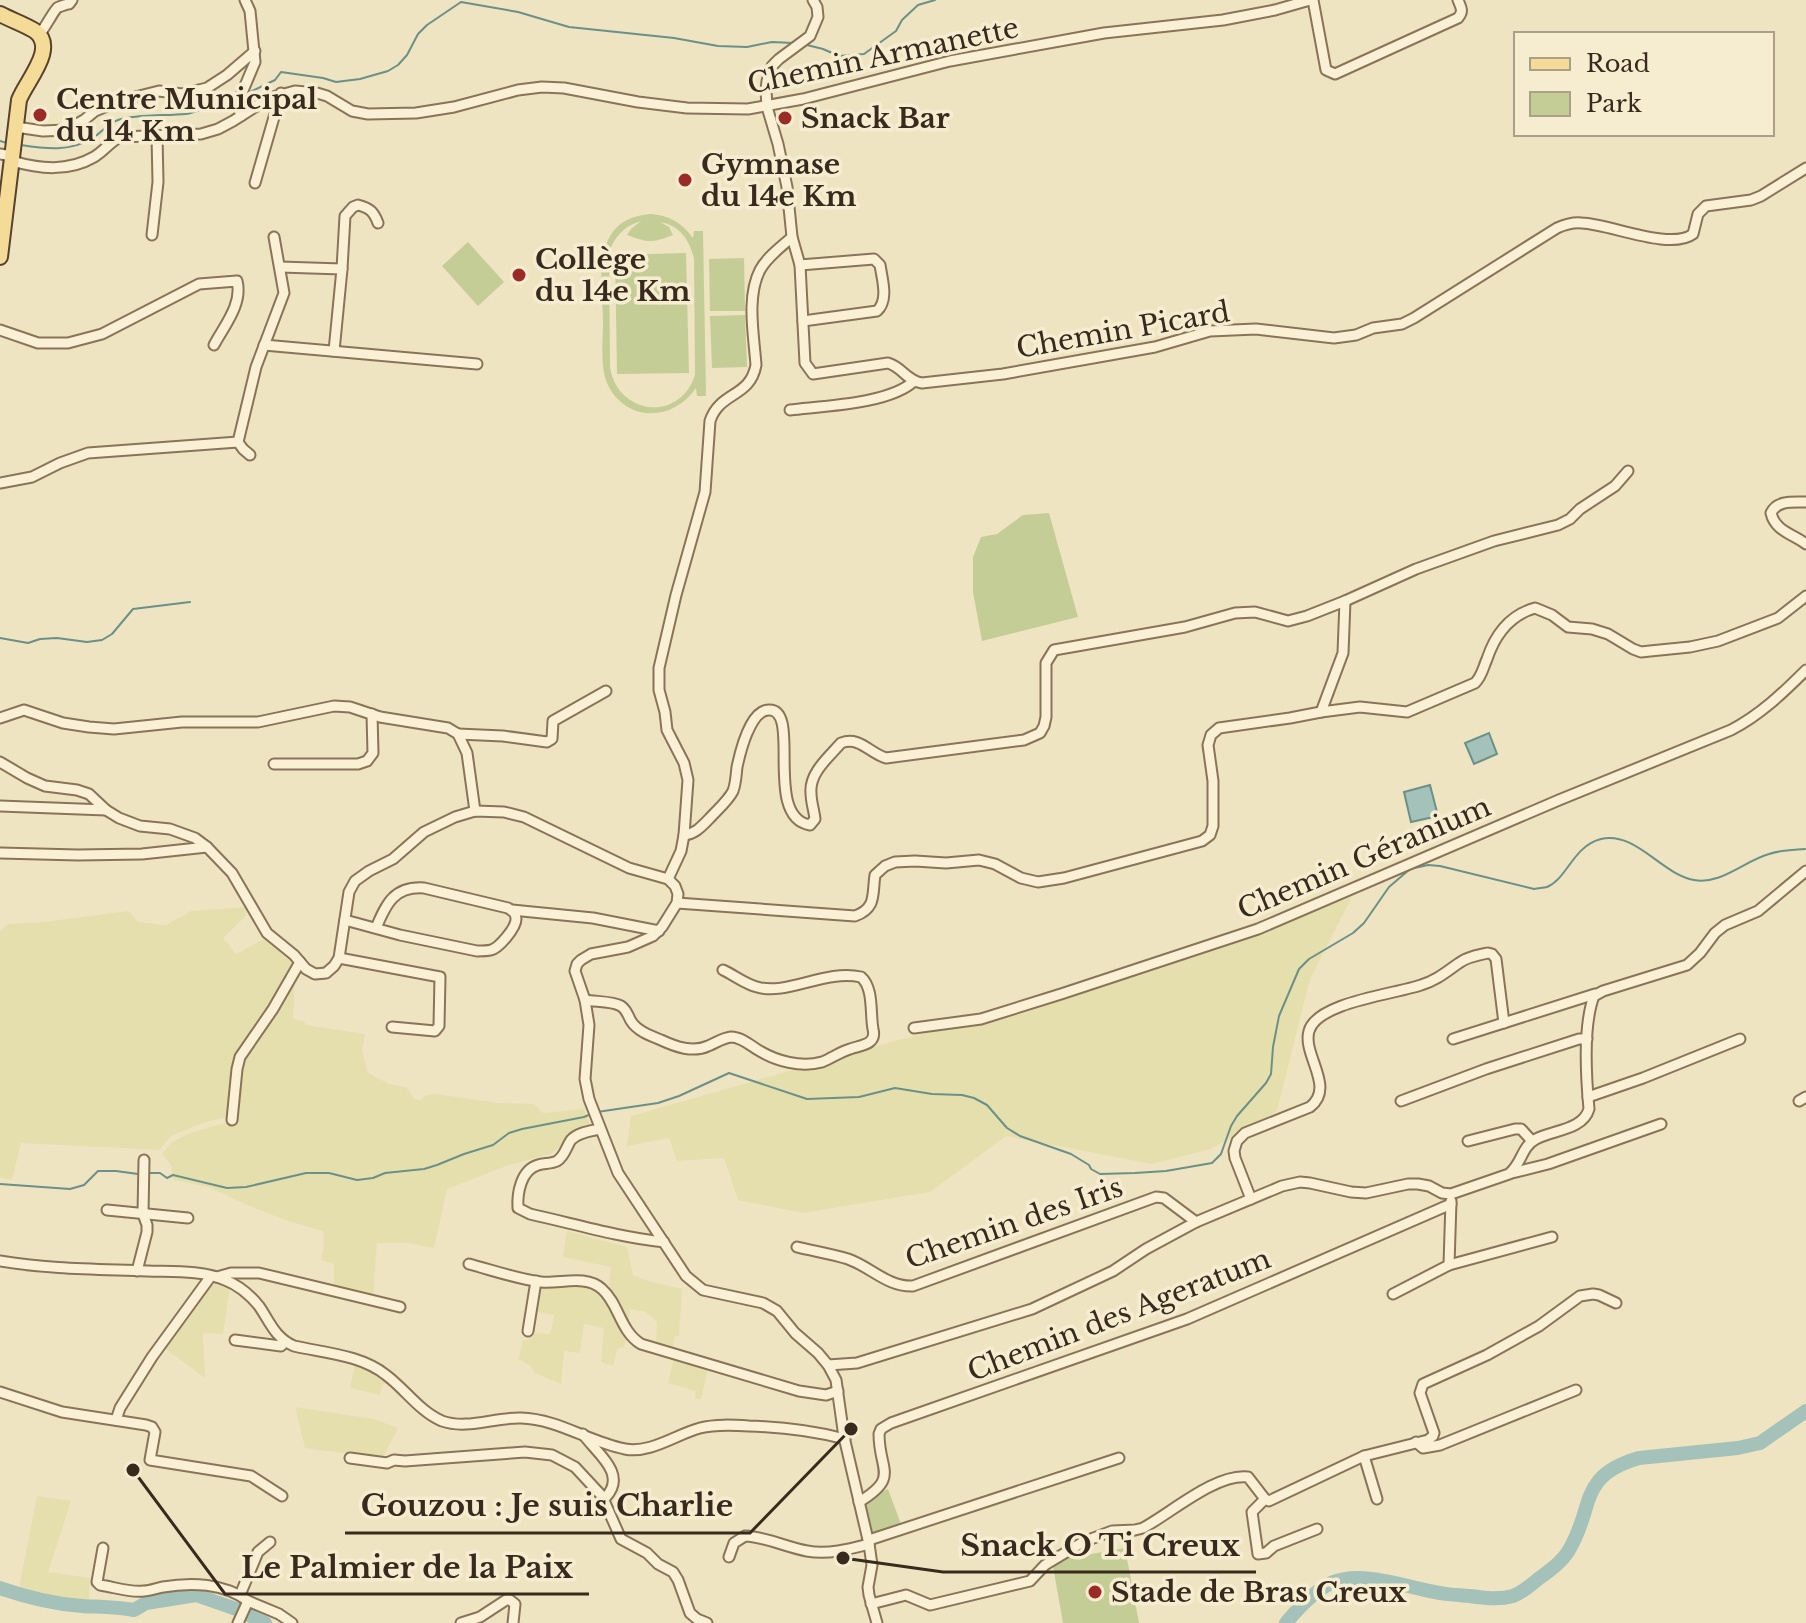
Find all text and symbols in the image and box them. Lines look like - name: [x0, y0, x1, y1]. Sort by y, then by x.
- street label: Chemin Armanette: [744, 10, 1022, 102]
- legend: [1514, 32, 1774, 136]
- text: Road: [1586, 49, 1650, 78]
- place label: Centre Municipal du 14 Km: [56, 82, 317, 149]
- text: Park: [1586, 89, 1642, 118]
- place label: Snack Bar: [801, 101, 950, 136]
- marker: Centre Municipal du 14 Km: [31, 106, 49, 124]
- marker: Snack Bar: [776, 109, 794, 127]
- place label: Gymnase du 14e Km: [701, 147, 856, 214]
- marker: Gymnase du 14e Km: [676, 171, 694, 189]
- place label: Collège du 14e Km: [535, 242, 690, 309]
- marker: Collège du 14e Km: [510, 266, 528, 284]
- street label: Chemin Picard: [1014, 294, 1232, 366]
- street label: Chemin Géranium: [1232, 789, 1496, 927]
- street label: Chemin des Iris: [901, 1169, 1127, 1277]
- street label: Chemin des Ageratum: [963, 1241, 1275, 1389]
- callout: Gouzou : Je suis Charlie: [345, 1479, 750, 1533]
- text: Gouzou : Je suis Charlie: [361, 1487, 733, 1524]
- callout: Snack O Ti Creux: [943, 1518, 1256, 1572]
- text: Snack O Ti Creux: [960, 1527, 1240, 1564]
- callout: Le Palmier de la Paix: [225, 1540, 589, 1594]
- text: Le Palmier de la Paix: [241, 1549, 574, 1586]
- place label: Stade de Bras Creux: [1111, 1575, 1408, 1610]
- marker: Stade de Bras Creux: [1086, 1583, 1104, 1601]

